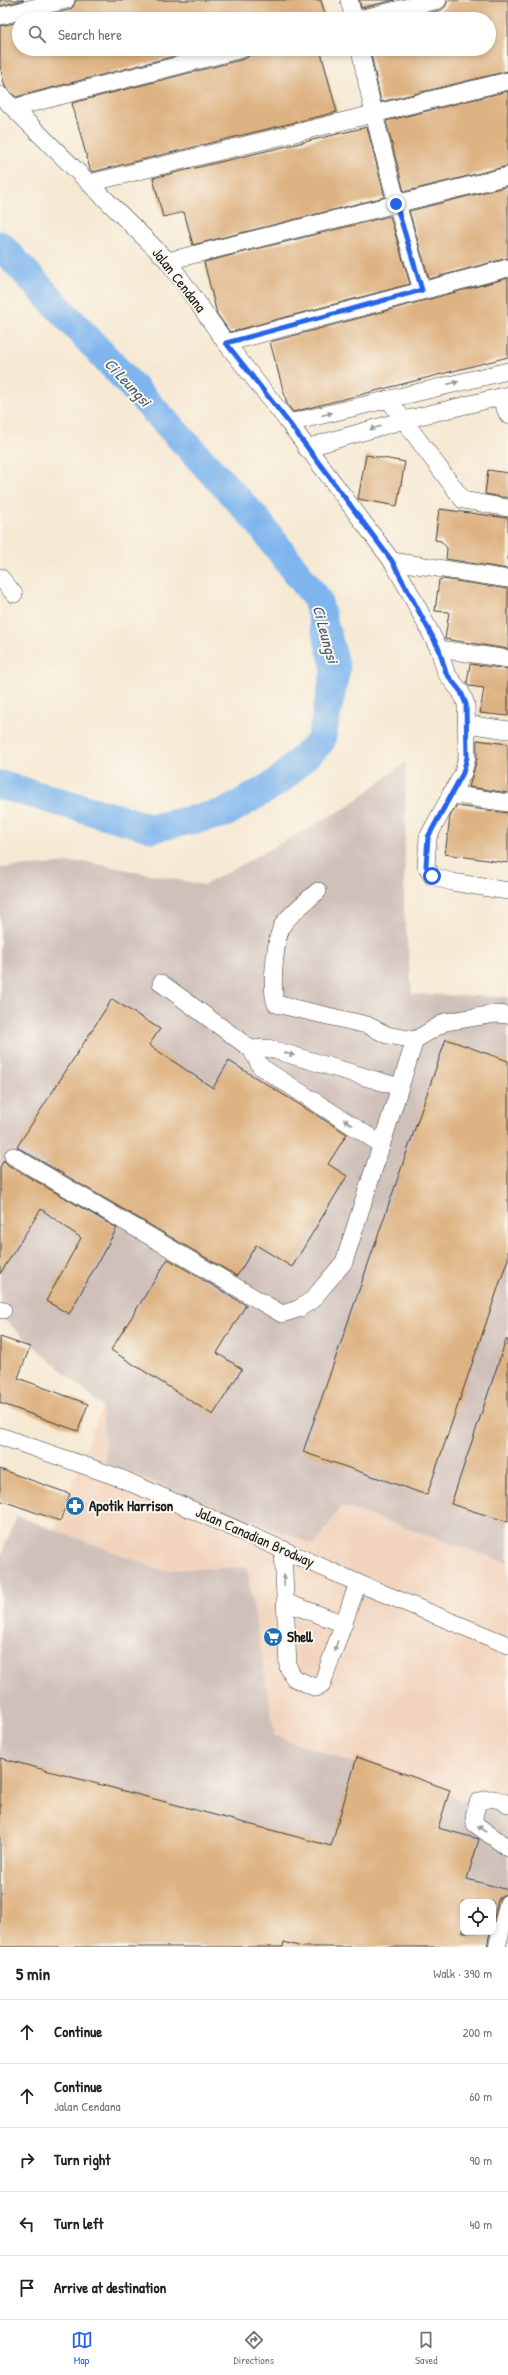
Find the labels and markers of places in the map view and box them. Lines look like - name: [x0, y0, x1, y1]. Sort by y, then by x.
- pharmacy icon: Apotik Harrison: [64, 1495, 86, 1517]
- place label: Apotik Harrison: [89, 1495, 174, 1517]
- supermarket icon: Shell: [262, 1626, 284, 1648]
- place label: Shell: [287, 1626, 313, 1647]

